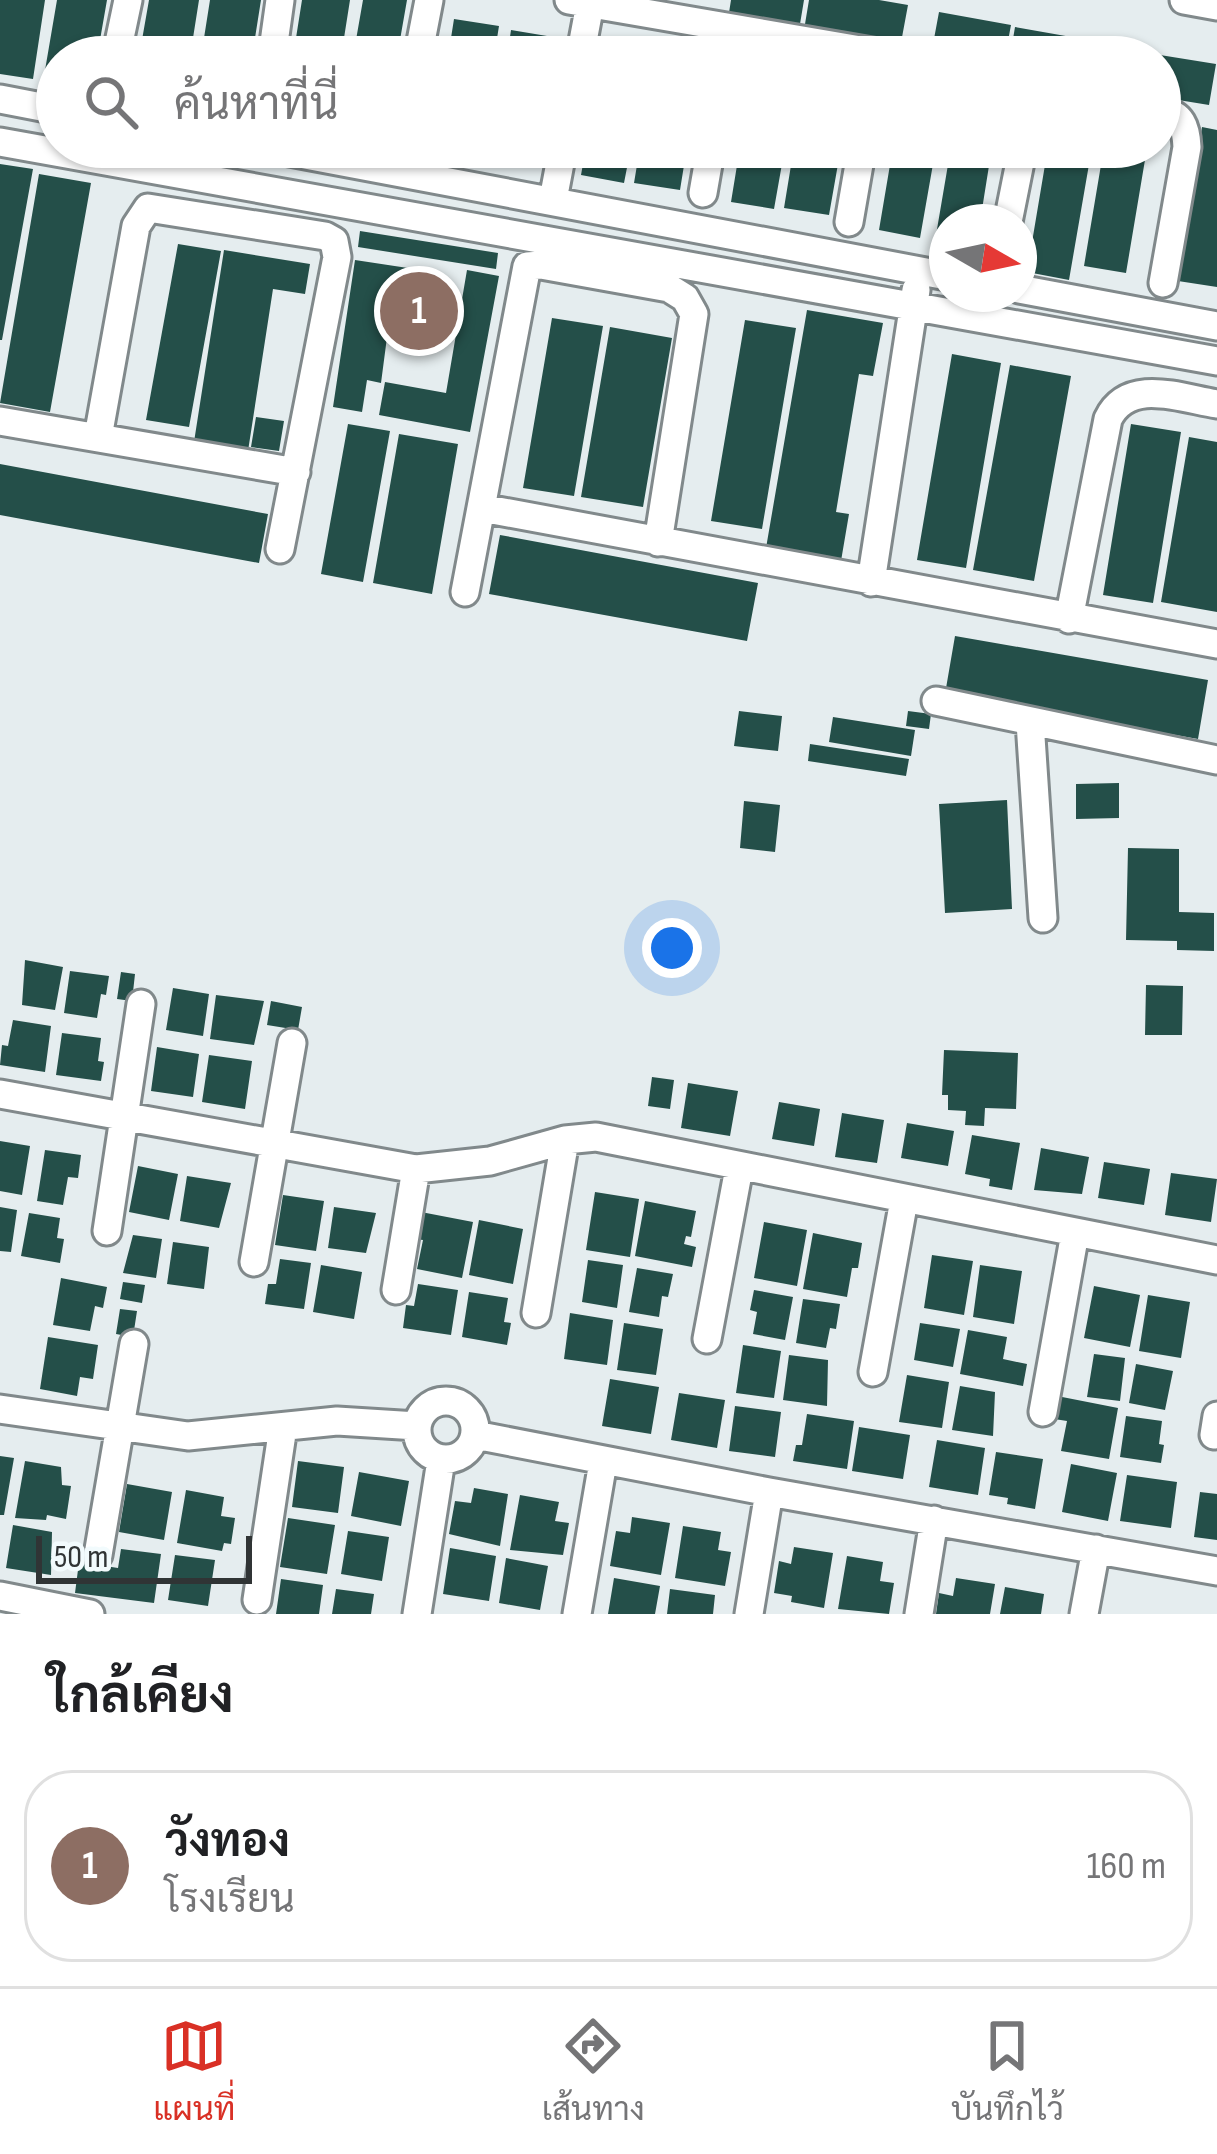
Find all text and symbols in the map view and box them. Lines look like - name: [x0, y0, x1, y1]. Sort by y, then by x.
- search box: [36, 36, 1181, 168]
- icon: search: [78, 69, 144, 135]
- text: ค้นหาที่นี่: [174, 78, 338, 133]
- north arrow: [929, 204, 1037, 312]
- pin: 1: [380, 266, 458, 356]
- your location: [642, 918, 702, 978]
- scale bar: [36, 1530, 252, 1583]
- text: 50 m: [54, 1537, 108, 1577]
- text: ใกล้เคียง: [48, 1666, 234, 1727]
- text: วังทอง: [165, 1815, 290, 1870]
- text: 1: [82, 1843, 98, 1890]
- text: 160 m: [1087, 1843, 1166, 1890]
- text: โรงเรียน: [165, 1877, 294, 1924]
- tab: แผนที่: [153, 2013, 235, 2130]
- tab: เส้นทาง: [542, 2013, 645, 2130]
- tab: บันทึกไว้: [951, 2013, 1064, 2130]

